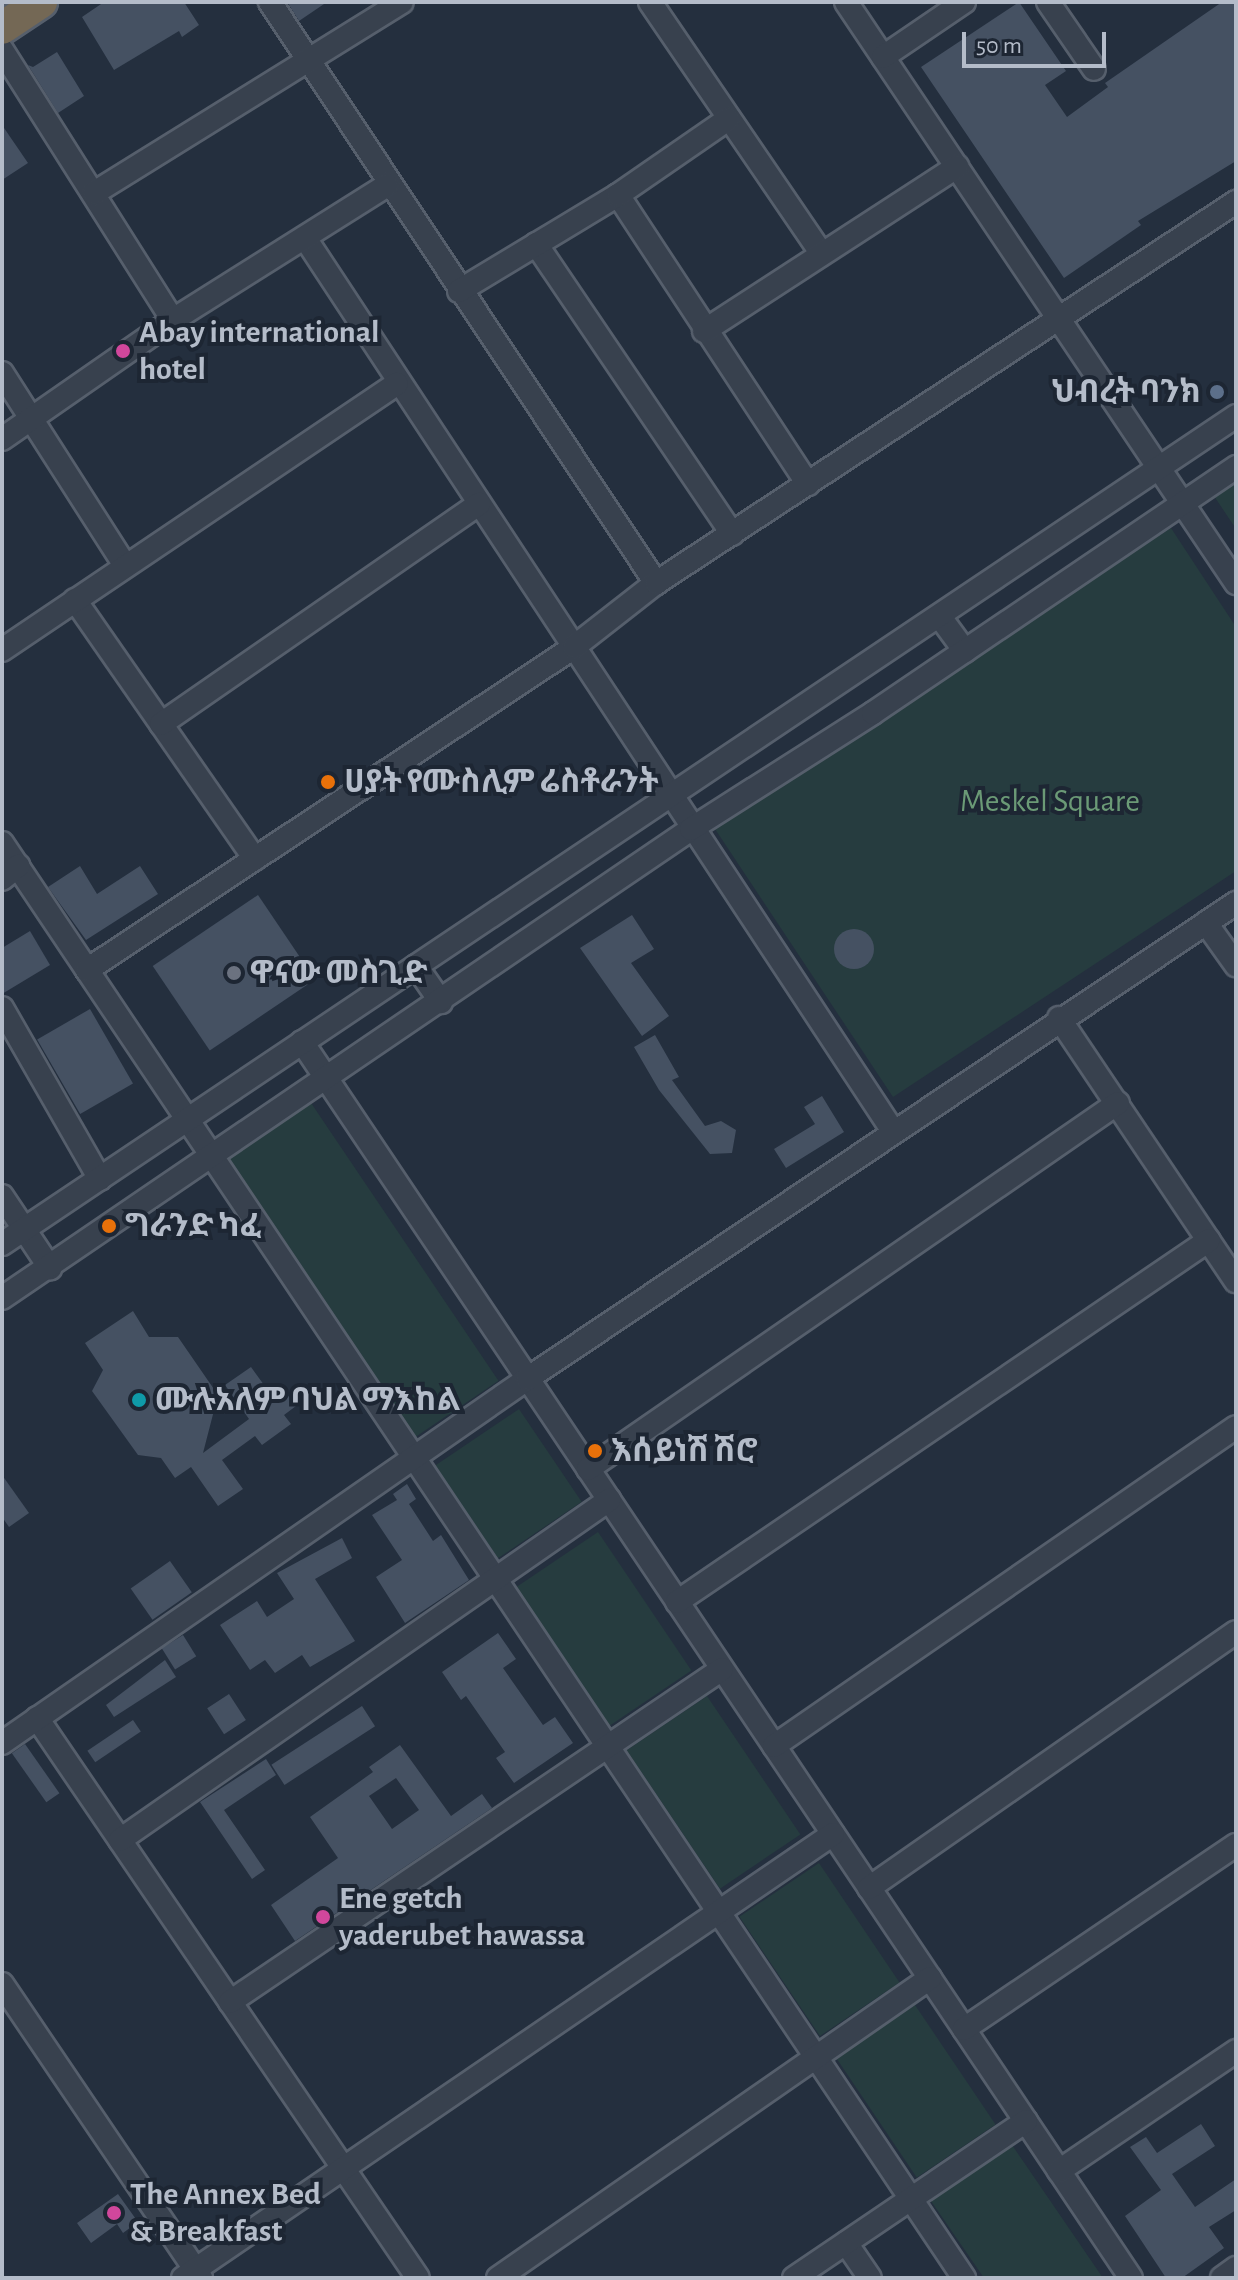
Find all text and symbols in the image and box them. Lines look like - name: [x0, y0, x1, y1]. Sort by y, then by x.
- scale bar: [966, 16, 1110, 66]
- text: 50 m: [976, 34, 1022, 58]
- place label: Abay international hotel: [139, 314, 379, 389]
- marker: Abay international hotel: [114, 342, 132, 360]
- place label: ህብረት ባንክ: [1051, 373, 1201, 411]
- marker: ህብረት ባንክ: [1208, 383, 1226, 401]
- place label: ሀያት የሙስሊም ሬስቶራንት: [344, 763, 659, 801]
- marker: ሀያት የሙስሊም ሬስቶራንት: [319, 773, 337, 791]
- park label: Meskel Square: [960, 782, 1140, 820]
- place label: ዋናው መስጊድ: [250, 954, 428, 992]
- marker: ዋናው መስጊድ: [225, 964, 243, 982]
- place label: ግራንድ ካፈ: [125, 1207, 261, 1245]
- marker: ግራንድ ካፈ: [100, 1217, 118, 1235]
- place label: ሙሉአለም ባህል ማእከል: [155, 1381, 460, 1419]
- marker: ሙሉአለም ባህል ማእከል: [130, 1391, 148, 1409]
- place label: እሰይነሽ ሽሮ: [611, 1432, 758, 1470]
- marker: እሰይነሽ ሽሮ: [586, 1442, 604, 1460]
- place label: Ene getch yaderubet hawassa: [339, 1880, 585, 1955]
- marker: Ene getch yaderubet hawassa: [314, 1908, 332, 1926]
- place label: The Annex Bed & Breakfast: [130, 2176, 321, 2251]
- marker: The Annex Bed & Breakfast: [105, 2204, 123, 2222]

